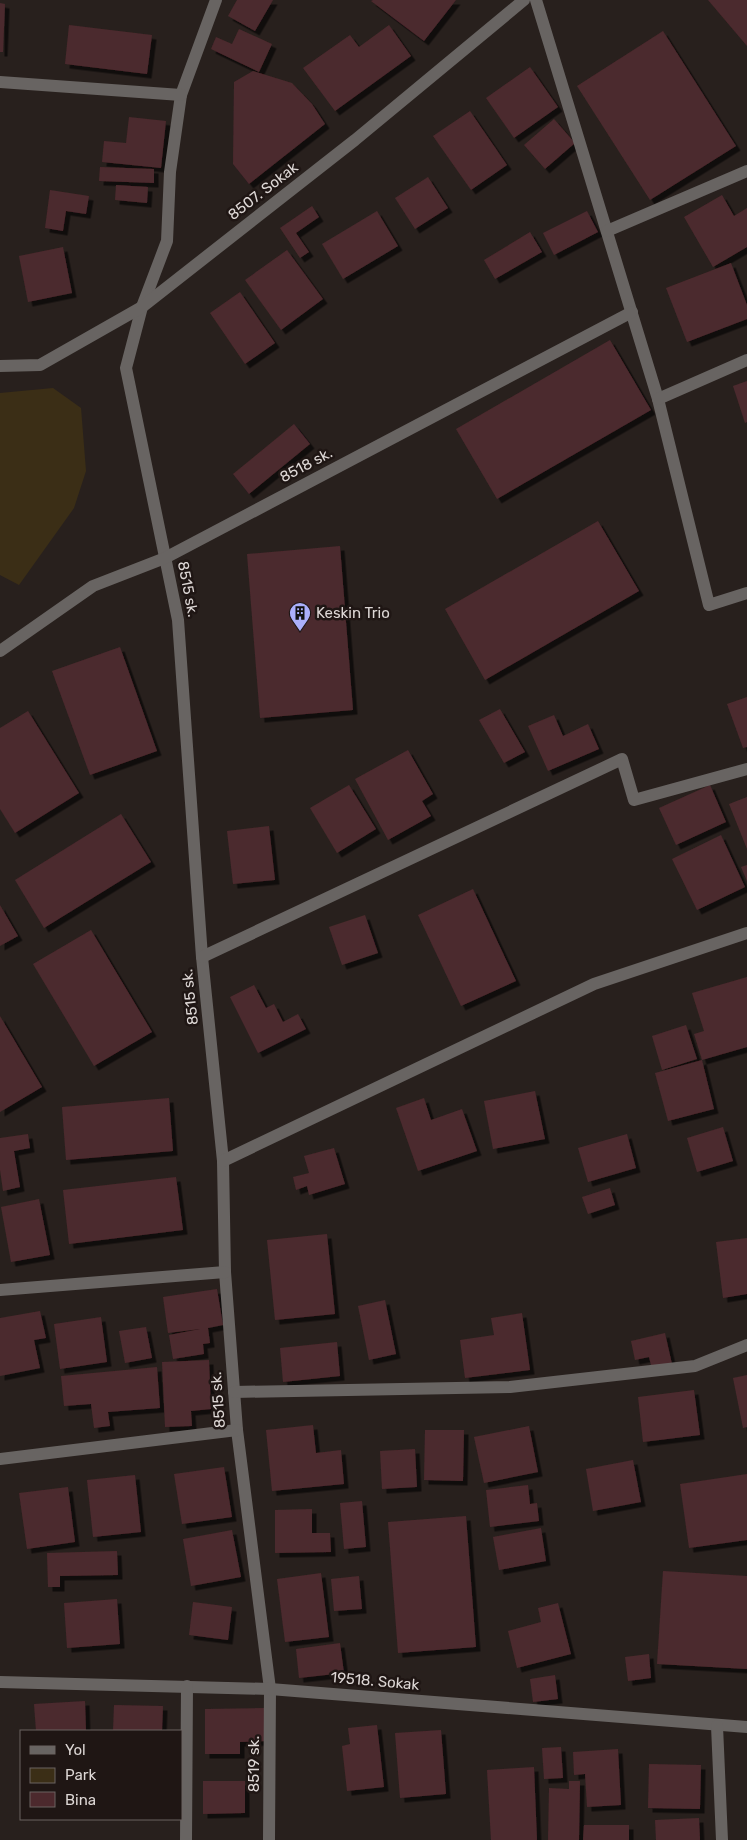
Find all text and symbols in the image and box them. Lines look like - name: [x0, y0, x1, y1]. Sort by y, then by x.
- street label: 8507. Sokak: [224, 158, 302, 224]
- street label: 8518 sk.: [277, 444, 335, 486]
- street label: 8515 sk.: [174, 560, 202, 618]
- building icon: Keskin Trio: [288, 601, 312, 632]
- place label: Keskin Trio: [316, 604, 390, 622]
- street label: 8515 sk.: [178, 968, 202, 1026]
- street label: 8515 sk.: [207, 1371, 229, 1429]
- street label: 19518. Sokak: [330, 1668, 420, 1694]
- legend: [20, 1730, 182, 1820]
- street label: 8519 sk.: [245, 1736, 263, 1792]
- text: Yol: [65, 1741, 86, 1759]
- text: Park: [65, 1766, 96, 1784]
- text: Bina: [65, 1791, 96, 1809]

